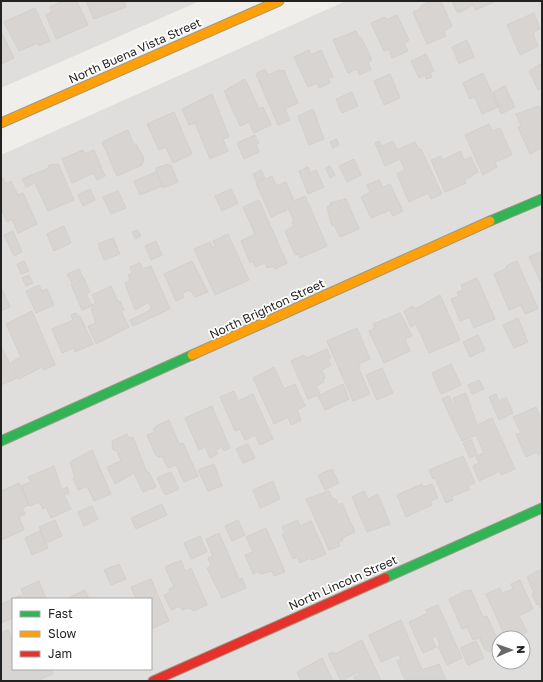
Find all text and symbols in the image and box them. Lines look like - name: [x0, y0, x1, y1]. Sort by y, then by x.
- street label: North Buena Vista Street: [66, 14, 204, 87]
- street label: North Brighton Street: [207, 275, 327, 342]
- street label: North Lincoln Street: [286, 552, 400, 613]
- legend: [12, 598, 152, 670]
- text: Fast: [48, 606, 73, 621]
- text: Slow: [48, 626, 76, 641]
- north arrow: [491, 630, 531, 670]
- text: N: [515, 645, 528, 654]
- text: Jam: [48, 646, 72, 661]

